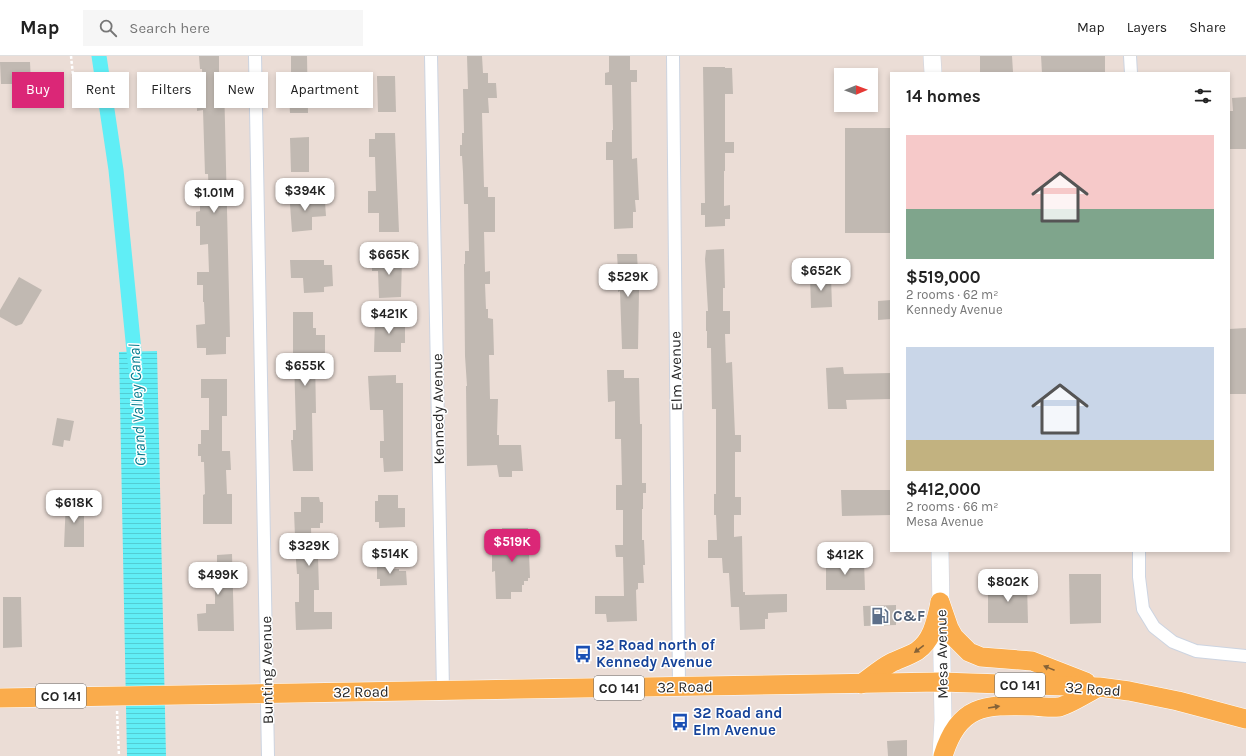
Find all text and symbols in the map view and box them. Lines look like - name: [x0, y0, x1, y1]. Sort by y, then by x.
- search box: [83, 10, 363, 46]
- text: Map: [20, 17, 59, 39]
- icon: search: [97, 17, 119, 39]
- text: Search here: [129, 19, 210, 37]
- text: Map: [1077, 19, 1105, 36]
- text: Layers: [1127, 19, 1167, 36]
- text: Share: [1189, 19, 1226, 36]
- north arrow: [834, 68, 878, 112]
- map controls: [834, 68, 878, 112]
- chip: Buy: [12, 72, 64, 108]
- chip: Rent: [72, 72, 129, 108]
- chip: Filters: [137, 72, 206, 108]
- chip: New: [214, 72, 268, 108]
- chip: Apartment: [276, 72, 373, 108]
- icon: filters: [1192, 85, 1214, 107]
- text: 14 homes: [906, 86, 981, 106]
- icon: home: [1024, 161, 1096, 233]
- pin: $394K: [277, 178, 333, 212]
- pin: $1.01M: [181, 180, 247, 214]
- text: $394K: [284, 183, 326, 198]
- text: $1.01M: [194, 185, 234, 200]
- pin: $665K: [361, 242, 417, 276]
- text: $665K: [369, 247, 409, 262]
- pin: $652K: [793, 258, 849, 292]
- text: $652K: [801, 263, 841, 278]
- pin: $529K: [600, 264, 656, 298]
- text: $519,000: [906, 267, 981, 287]
- text: $529K: [608, 269, 648, 284]
- text: 2 rooms · 62 m²: [906, 287, 998, 302]
- pin: $421K: [361, 301, 417, 335]
- text: Kennedy Avenue: [906, 302, 1003, 317]
- text: $421K: [370, 306, 408, 321]
- street label: Elm Avenue: [666, 331, 686, 411]
- water label: Grand Valley Canal: [124, 343, 150, 467]
- pin: $655K: [277, 353, 333, 387]
- street label: Kennedy Avenue: [428, 353, 448, 465]
- text: $655K: [285, 358, 325, 373]
- icon: home: [1024, 373, 1096, 445]
- text: $412,000: [906, 479, 981, 499]
- pin: $618K: [46, 490, 102, 524]
- text: $618K: [55, 495, 93, 510]
- text: 2 rooms · 66 m²: [906, 499, 998, 514]
- text: Mesa Avenue: [906, 514, 984, 529]
- pin: $519K: [484, 529, 540, 563]
- pin: $329K: [281, 533, 337, 567]
- text: $519K: [493, 534, 531, 549]
- text: $329K: [288, 538, 330, 553]
- pin: $514K: [362, 541, 418, 575]
- pin: $412K: [817, 542, 873, 576]
- text: $514K: [371, 546, 409, 561]
- text: $412K: [826, 547, 864, 562]
- pin: $499K: [190, 562, 246, 596]
- text: $499K: [197, 567, 239, 582]
- pin: $802K: [980, 569, 1036, 603]
- text: $802K: [987, 574, 1029, 589]
- fuel station icon: C&F: [870, 606, 890, 626]
- place label: C&F: [893, 607, 925, 625]
- street label: Mesa Avenue: [932, 609, 952, 699]
- street label: Bunting Avenue: [257, 616, 277, 724]
- place label: 32 Road north of Kennedy Avenue: [596, 636, 715, 671]
- bus stop icon: 32 Road north of Kennedy Avenue: [573, 644, 593, 664]
- one-way arrow: [913, 645, 924, 653]
- one-way arrow: [1043, 664, 1055, 670]
- road number: CO 141: [995, 673, 1045, 697]
- road number: CO 141: [594, 676, 644, 700]
- street label: 32 Road: [657, 678, 713, 696]
- street label: 32 Road: [1065, 678, 1121, 700]
- street label: 32 Road: [333, 683, 389, 701]
- road number: CO 141: [36, 684, 86, 708]
- place label: 32 Road and Elm Avenue: [693, 704, 782, 739]
- one-way arrow: [988, 704, 1000, 710]
- bus stop icon: 32 Road and Elm Avenue: [670, 712, 690, 732]

